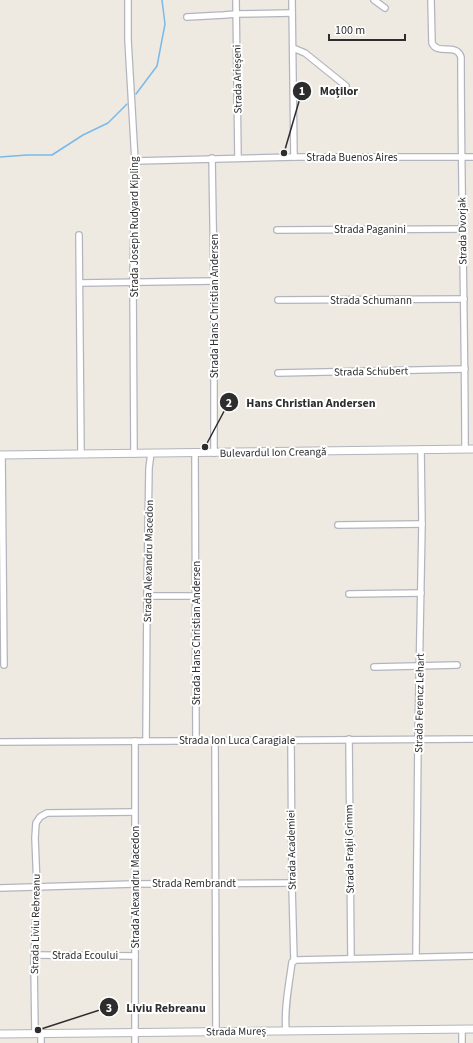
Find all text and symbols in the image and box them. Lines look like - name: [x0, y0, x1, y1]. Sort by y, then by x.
- scale bar: [329, 16, 405, 42]
- text: 100 m: [335, 22, 365, 39]
- street label: Strada Arieșeni: [229, 44, 246, 114]
- callout: Moților: [292, 79, 366, 103]
- text: 1: [299, 83, 305, 100]
- text: Moților: [320, 83, 358, 100]
- street label: Strada Buenos Aires: [306, 150, 398, 165]
- street label: Strada Joseph Rudyard Kipling: [127, 156, 142, 297]
- street label: Strada Dvorjak: [454, 197, 471, 265]
- street label: Strada Paganini: [334, 222, 406, 237]
- street label: Strada Hans Christian Andersen: [207, 234, 222, 378]
- street label: Strada Schumann: [330, 293, 412, 308]
- street label: Strada Schubert: [334, 363, 409, 380]
- callout: Hans Christian Andersen: [219, 390, 384, 414]
- text: 2: [226, 395, 232, 412]
- text: Hans Christian Andersen: [246, 395, 376, 412]
- street label: Bulevardul Ion Creangă: [219, 444, 327, 461]
- street label: Strada Alexandru Macedon: [140, 500, 157, 623]
- street label: Strada Hans Christian Andersen: [189, 561, 204, 705]
- street label: Strada Ferencz Lehart: [411, 653, 428, 753]
- street label: Strada Ion Luca Caragiale: [179, 733, 296, 748]
- street label: Strada Frații Grimm: [341, 804, 358, 894]
- street label: Strada Academiei: [283, 810, 300, 890]
- street label: Strada Alexandru Macedon: [128, 826, 143, 948]
- street label: Strada Liviu Rebreanu: [27, 874, 44, 974]
- street label: Strada Rembrandt: [152, 876, 236, 891]
- street label: Strada Ecoului: [52, 948, 118, 963]
- callout: Liviu Rebreanu: [99, 995, 214, 1019]
- text: 3: [106, 1000, 112, 1017]
- text: Liviu Rebreanu: [126, 1000, 206, 1017]
- street label: Strada Mureș: [206, 1023, 267, 1040]

